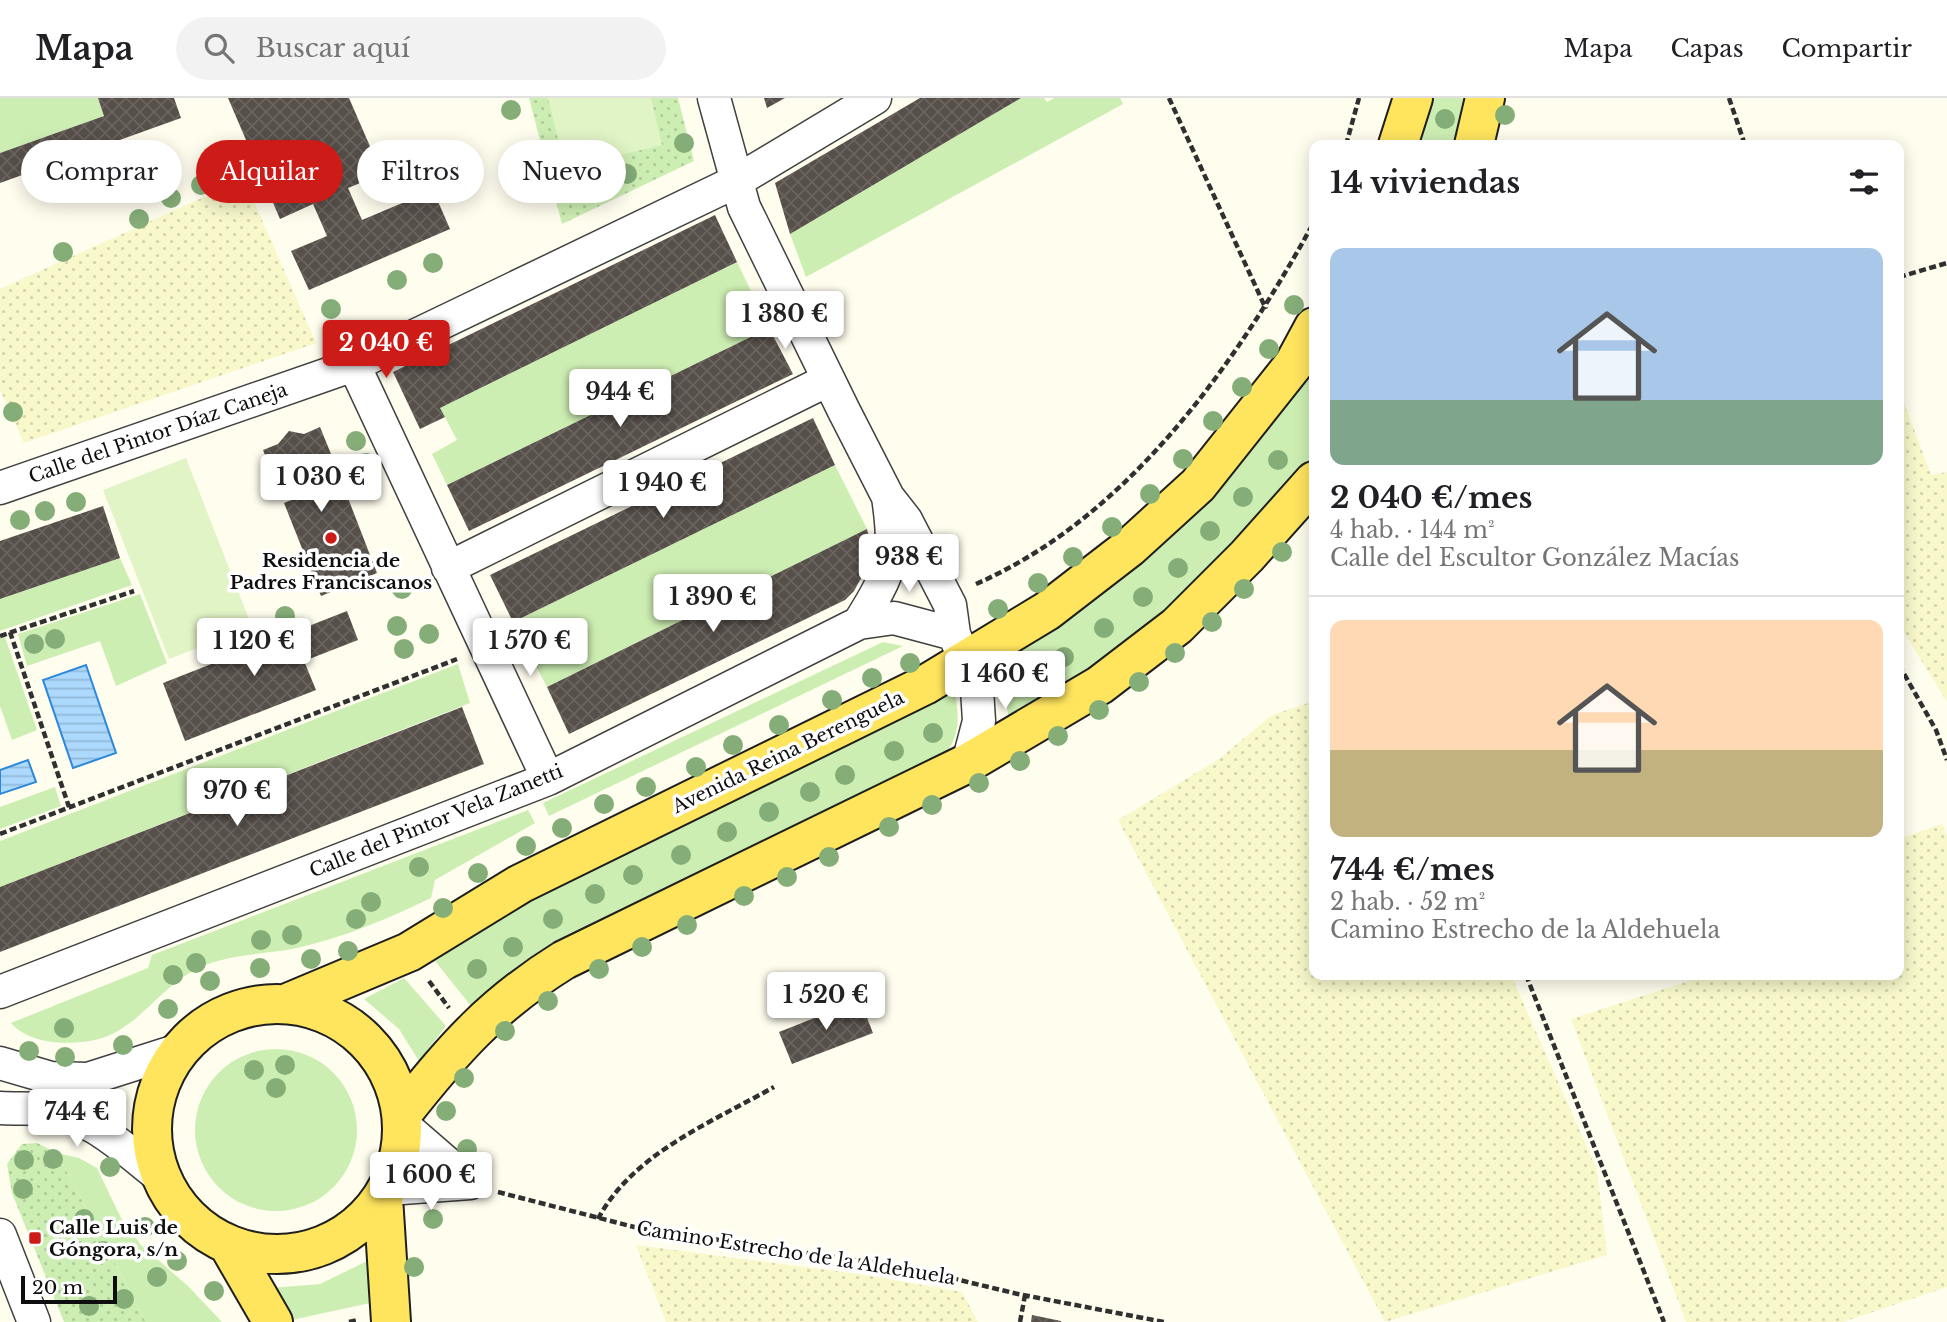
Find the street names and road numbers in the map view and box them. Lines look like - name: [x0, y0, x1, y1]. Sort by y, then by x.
- street label: Calle del Pintor Díaz Caneja: [26, 378, 291, 488]
- street label: Avenida Reina Berenguela: [668, 686, 908, 819]
- street label: Calle del Pintor Vela Zanetti: [306, 759, 567, 882]
- street label: Camino Estrecho de la Aldehuela: [635, 1216, 957, 1290]

